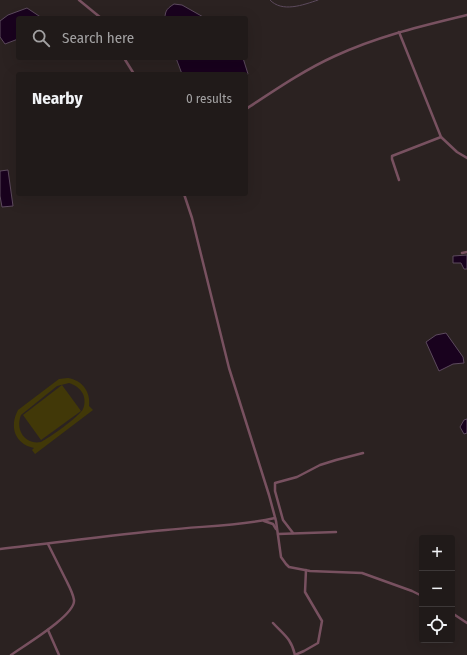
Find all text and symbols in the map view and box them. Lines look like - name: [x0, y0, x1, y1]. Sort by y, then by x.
- search box: [16, 16, 248, 60]
- icon: search: [30, 27, 52, 49]
- text: Search here: [62, 29, 134, 47]
- text: Nearby: [32, 88, 83, 109]
- text: 0 results: [186, 91, 232, 106]
- map controls: [419, 535, 455, 643]
- button: +: [419, 535, 455, 571]
- button: −: [419, 571, 455, 607]
- button: locate: [419, 607, 455, 643]

